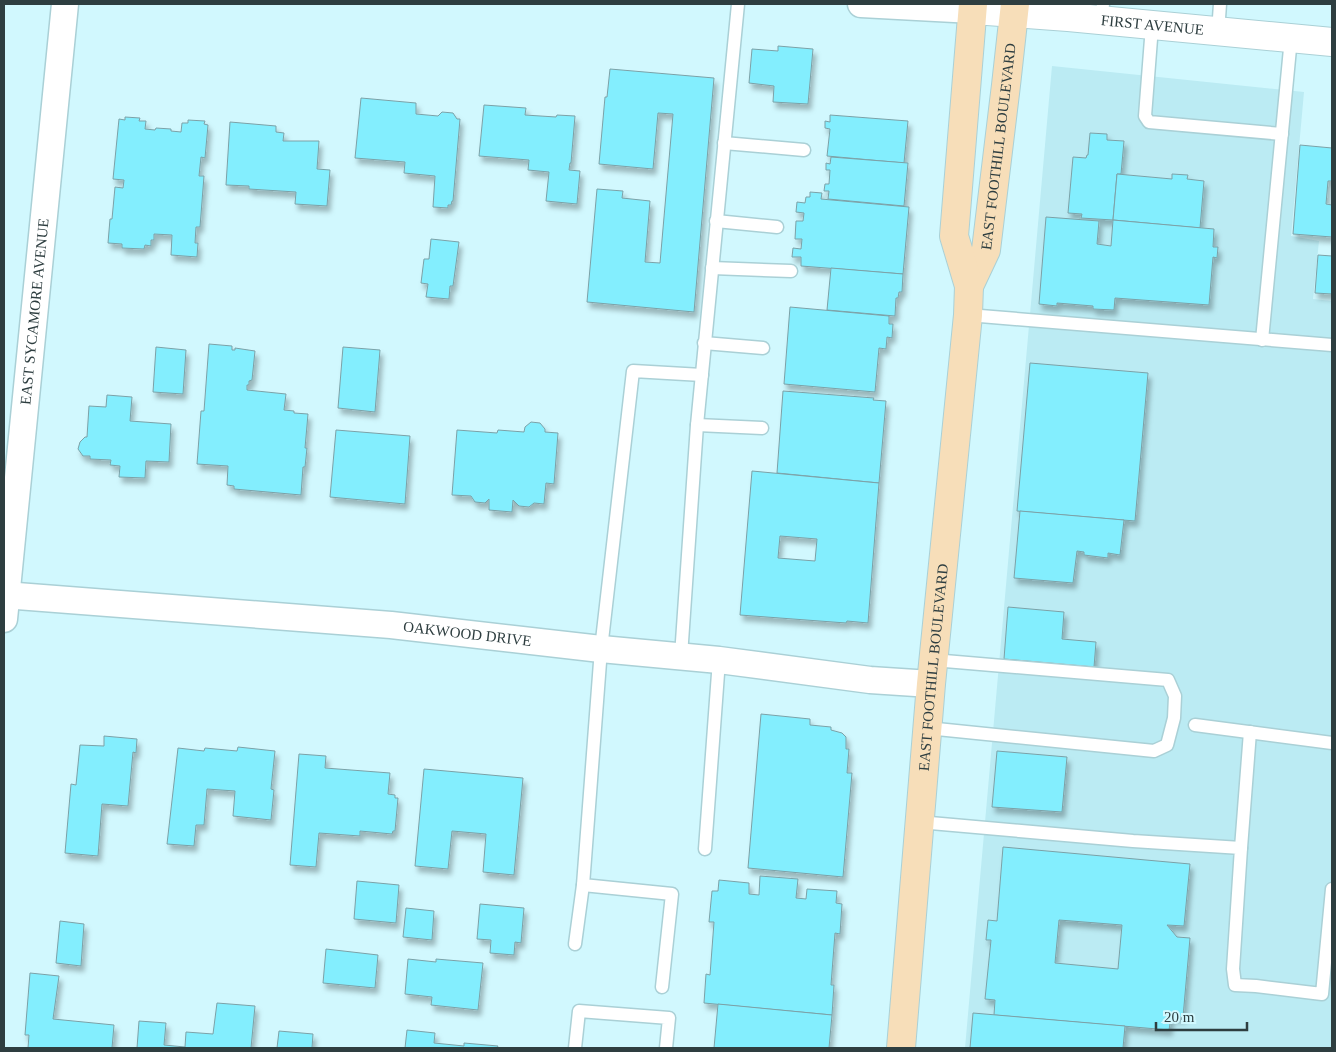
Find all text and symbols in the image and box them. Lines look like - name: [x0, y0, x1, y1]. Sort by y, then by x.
- street label: FIRST AVENUE: [1100, 12, 1205, 38]
- street label: EAST FOOTHILL BOULEVARD: [978, 42, 1019, 251]
- street label: EAST SYCAMORE AVENUE: [17, 218, 52, 405]
- street label: EAST FOOTHILL BOULEVARD: [916, 563, 951, 772]
- street label: OAKWOOD DRIVE: [402, 618, 532, 649]
- scale bar: [1156, 1000, 1247, 1032]
- text: 20 m: [1164, 1009, 1195, 1025]

